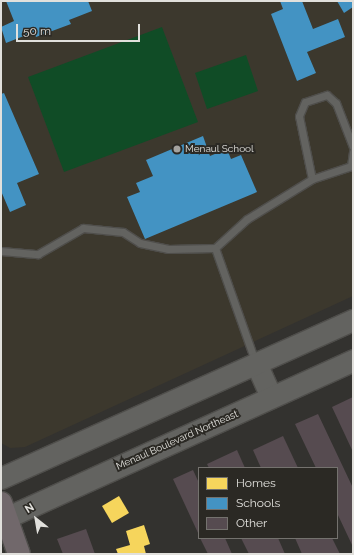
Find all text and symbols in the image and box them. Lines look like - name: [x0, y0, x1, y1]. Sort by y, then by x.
- scale bar: [18, 16, 142, 42]
- text: 50 m: [23, 24, 51, 38]
- place label: Menaul School: [185, 143, 254, 155]
- marker: Menaul School: [172, 144, 182, 154]
- street label: Menaul Boulevard Northeast: [114, 408, 240, 472]
- legend: [198, 467, 338, 539]
- text: Homes: [236, 476, 276, 490]
- text: Schools: [236, 496, 280, 510]
- north arrow: [16, 499, 56, 539]
- text: N: [23, 501, 37, 516]
- text: Other: [236, 516, 267, 530]

